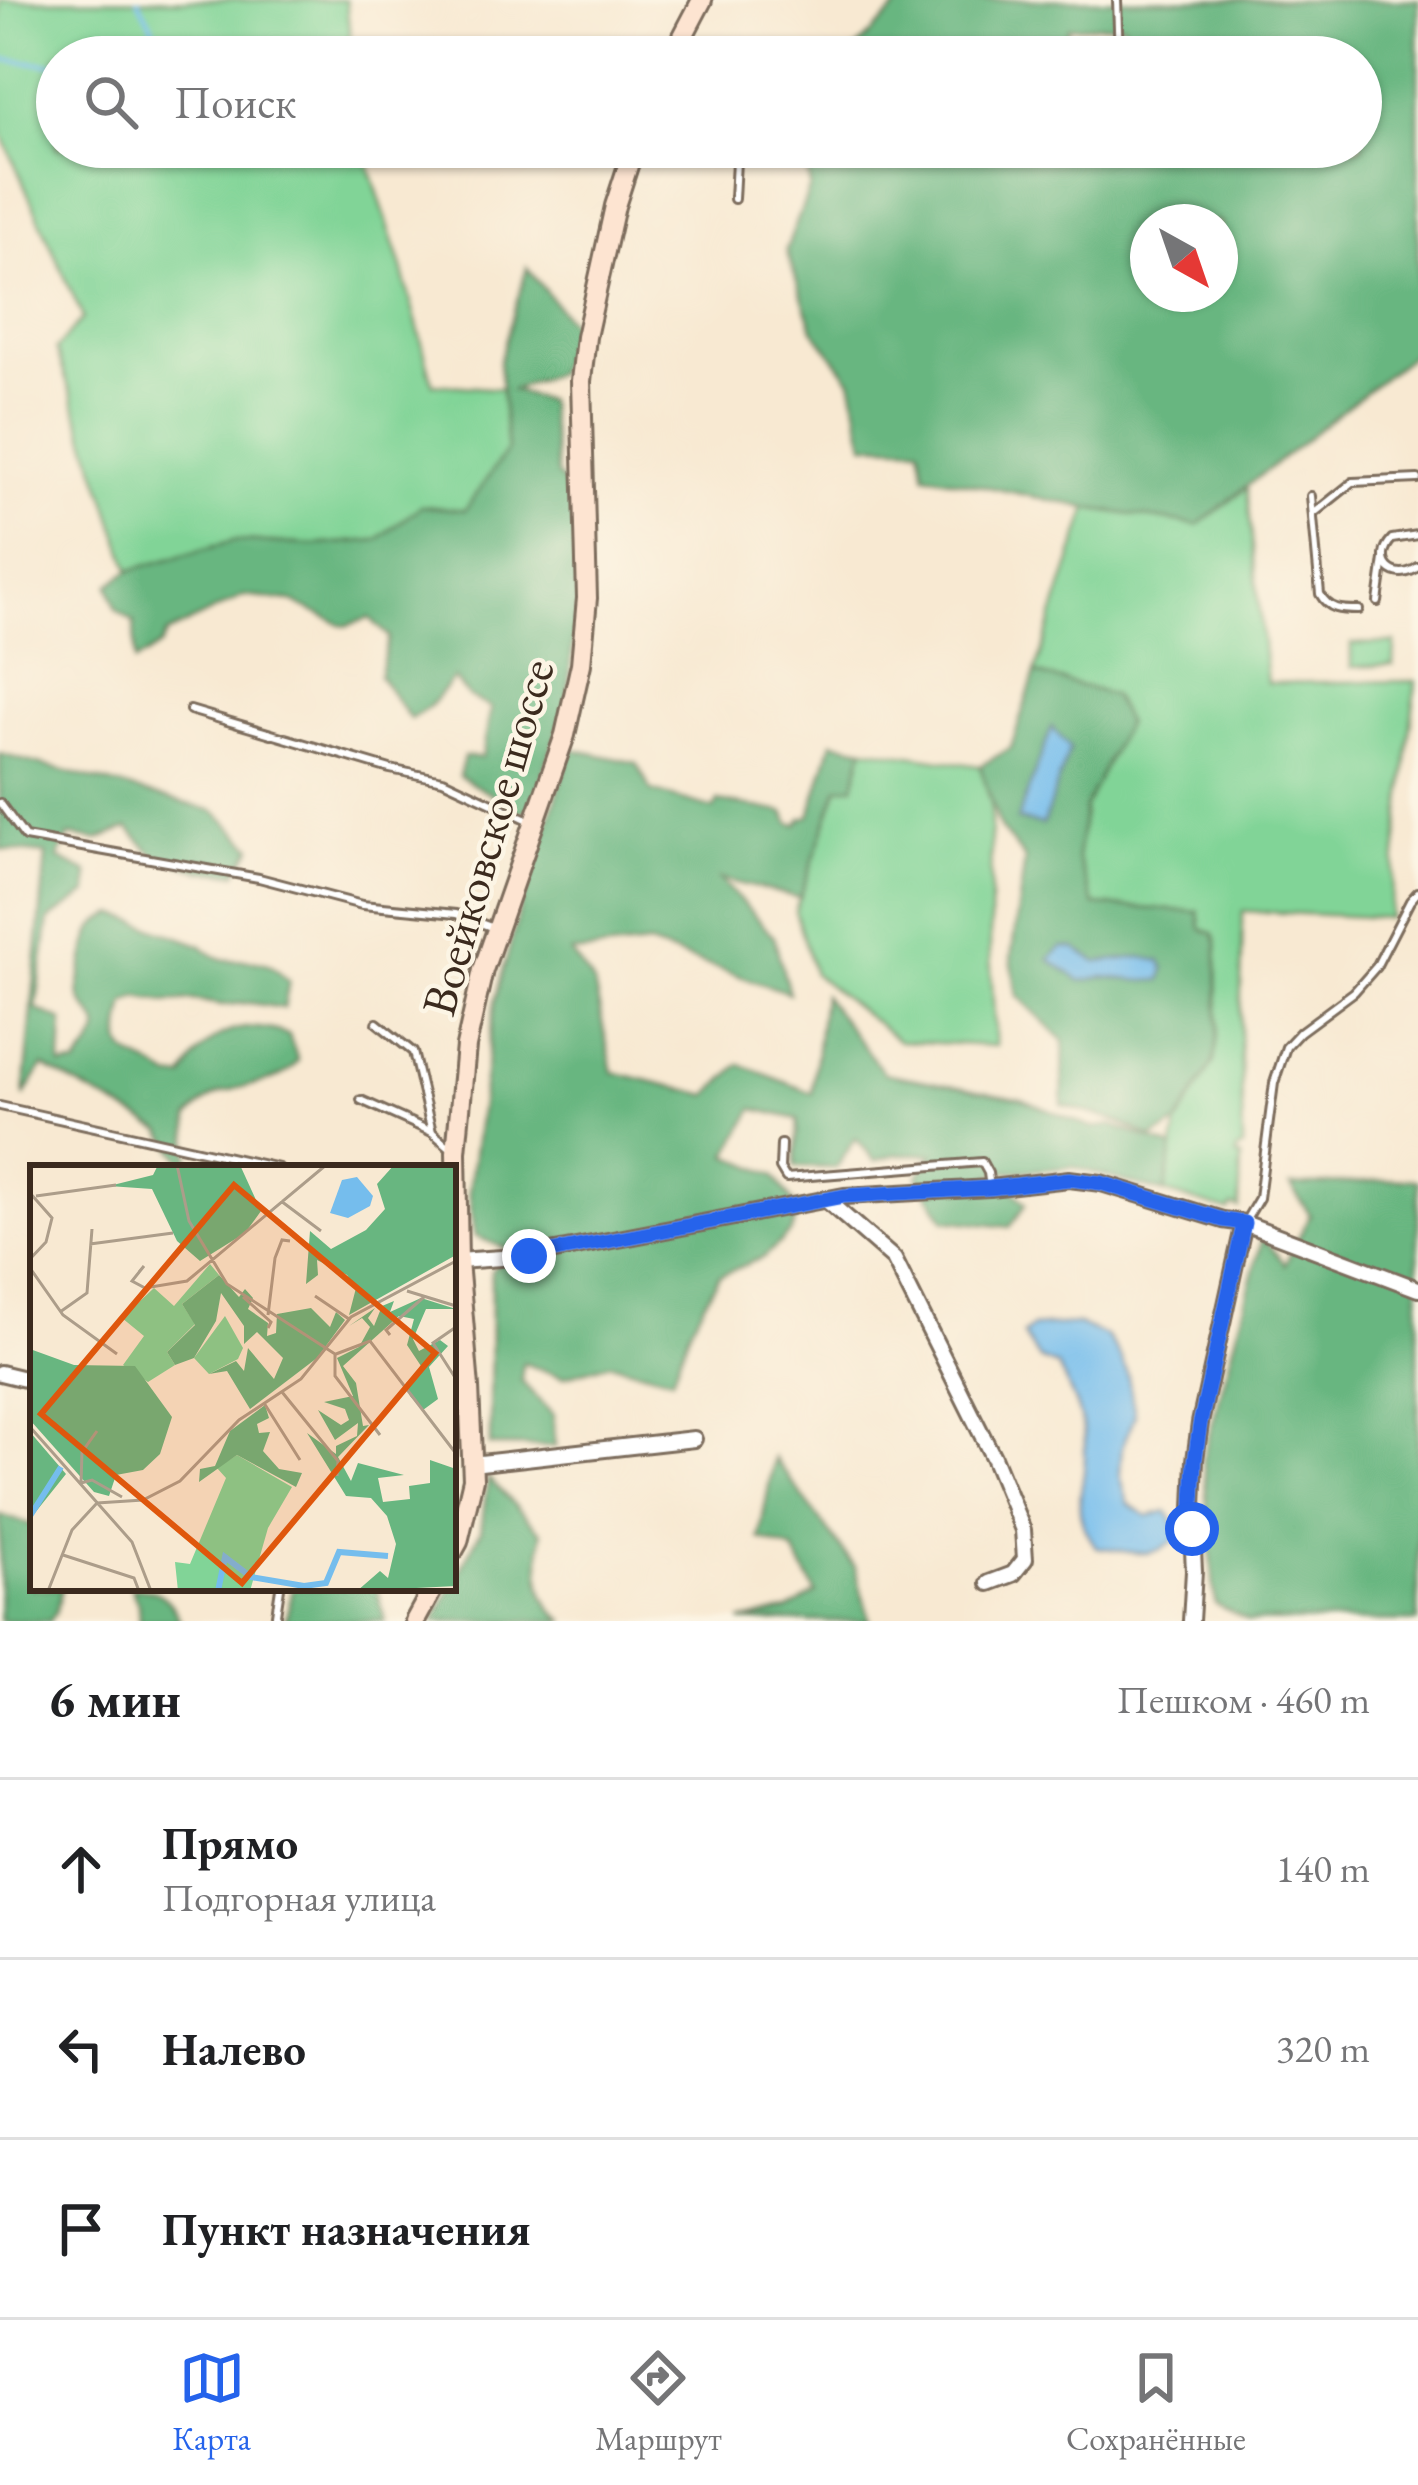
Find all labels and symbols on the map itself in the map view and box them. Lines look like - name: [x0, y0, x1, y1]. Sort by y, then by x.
- north arrow: [1130, 204, 1238, 312]
- street label: Воейковское шоссе: [407, 652, 567, 1022]
- inset map: [30, 1165, 456, 1591]
- route end: [502, 1229, 556, 1283]
- route start: [1165, 1502, 1219, 1556]

